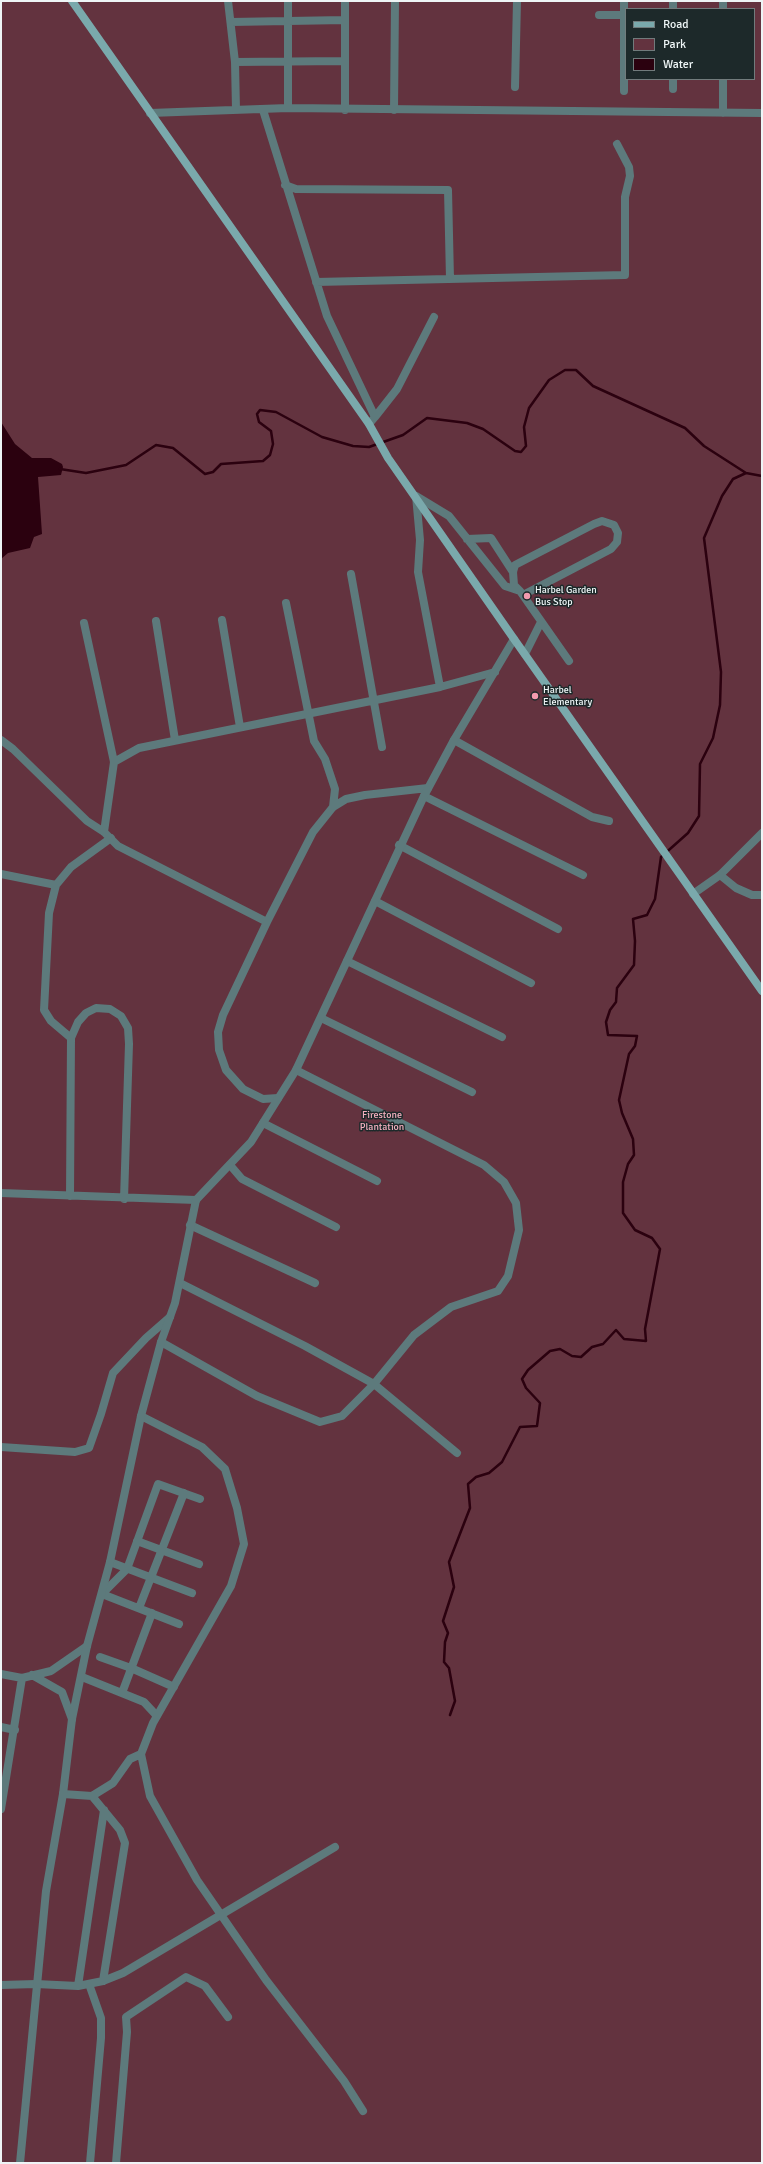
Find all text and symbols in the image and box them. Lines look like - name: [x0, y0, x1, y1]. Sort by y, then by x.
- legend: [625, 8, 755, 80]
- text: Road: [663, 17, 689, 32]
- text: Park: [663, 37, 686, 52]
- text: Water: [663, 57, 693, 72]
- place label: Harbel Garden Bus Stop: [535, 584, 597, 608]
- marker: Harbel Garden Bus Stop: [522, 591, 532, 601]
- place label: Harbel Elementary: [543, 684, 592, 708]
- marker: Harbel Elementary: [530, 691, 540, 701]
- park label: Firestone Plantation: [360, 1109, 404, 1132]

